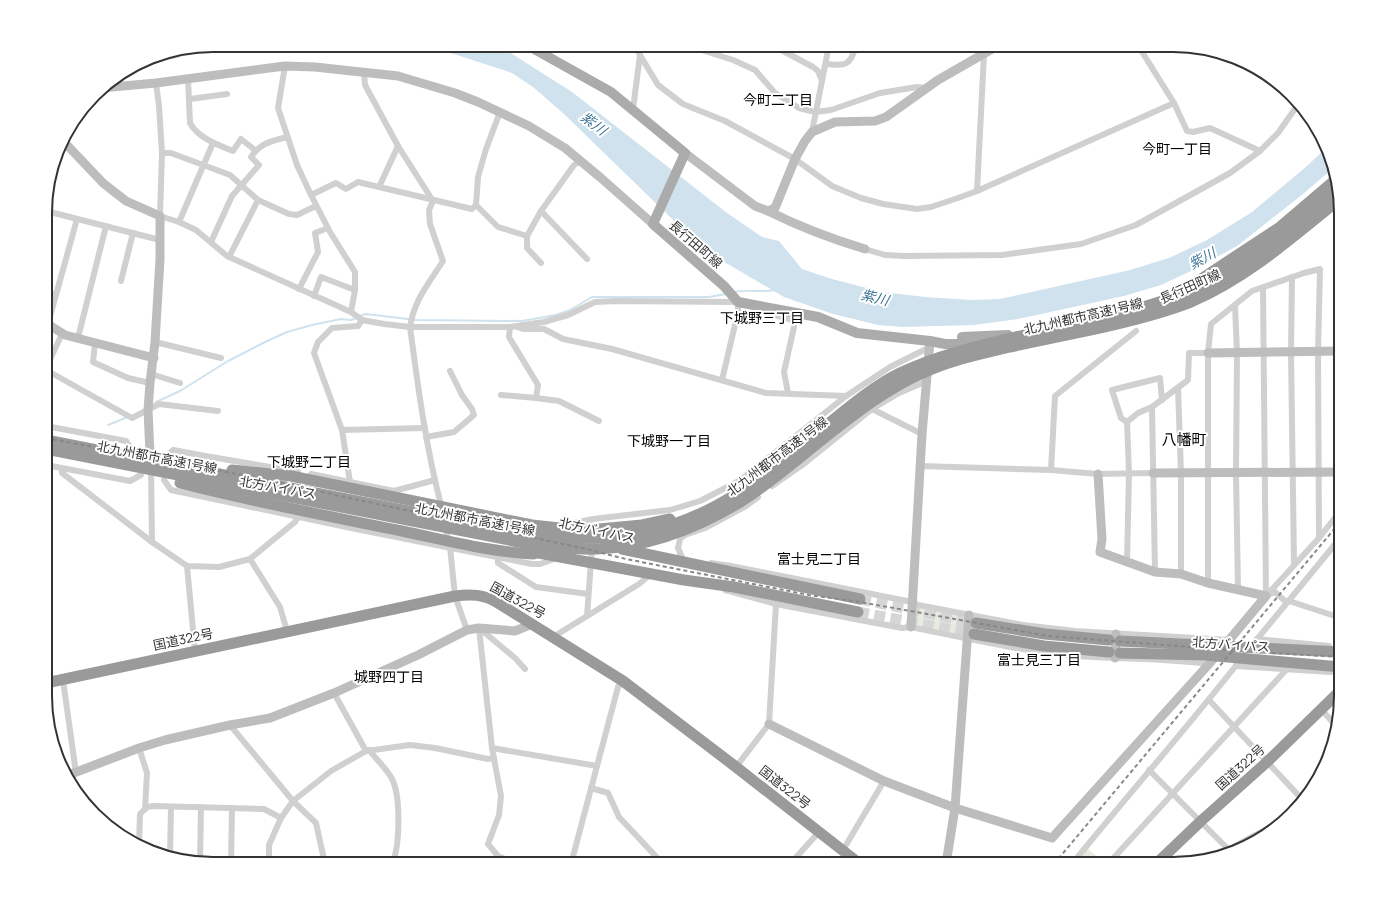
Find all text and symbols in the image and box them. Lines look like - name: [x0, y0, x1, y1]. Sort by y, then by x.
- district label: 今町二丁目: [743, 90, 813, 109]
- water label: 紫川: [577, 107, 612, 140]
- district label: 今町一丁目: [1142, 139, 1212, 158]
- street label: 長行田町線: [666, 216, 726, 272]
- water label: 紫川: [1185, 242, 1221, 273]
- street label: 長行田町線: [1157, 265, 1223, 307]
- water label: 紫川: [859, 284, 893, 310]
- street label: 北九州都市高速1号線: [1022, 293, 1144, 339]
- district label: 下城野三丁目: [720, 308, 804, 327]
- street label: 北九州都市高速1号線: [723, 412, 831, 500]
- district label: 八幡町: [1161, 429, 1207, 450]
- district label: 下城野一丁目: [627, 431, 711, 450]
- street label: 北九州都市高速1号線: [95, 437, 219, 477]
- district label: 下城野二丁目: [267, 452, 351, 471]
- street label: 北方バイパス: [238, 471, 318, 503]
- street label: 北九州都市高速1号線: [413, 499, 537, 539]
- street label: 北方バイパス: [557, 513, 637, 547]
- district label: 富士見二丁目: [777, 549, 861, 568]
- street label: 国道322号: [487, 577, 549, 623]
- street label: 国道322号: [151, 624, 215, 654]
- street label: 北方バイパス: [1192, 632, 1270, 656]
- district label: 富士見三丁目: [997, 650, 1081, 669]
- district label: 城野四丁目: [354, 667, 424, 686]
- street label: 国道322号: [1211, 740, 1269, 794]
- street label: 国道322号: [755, 761, 815, 813]

